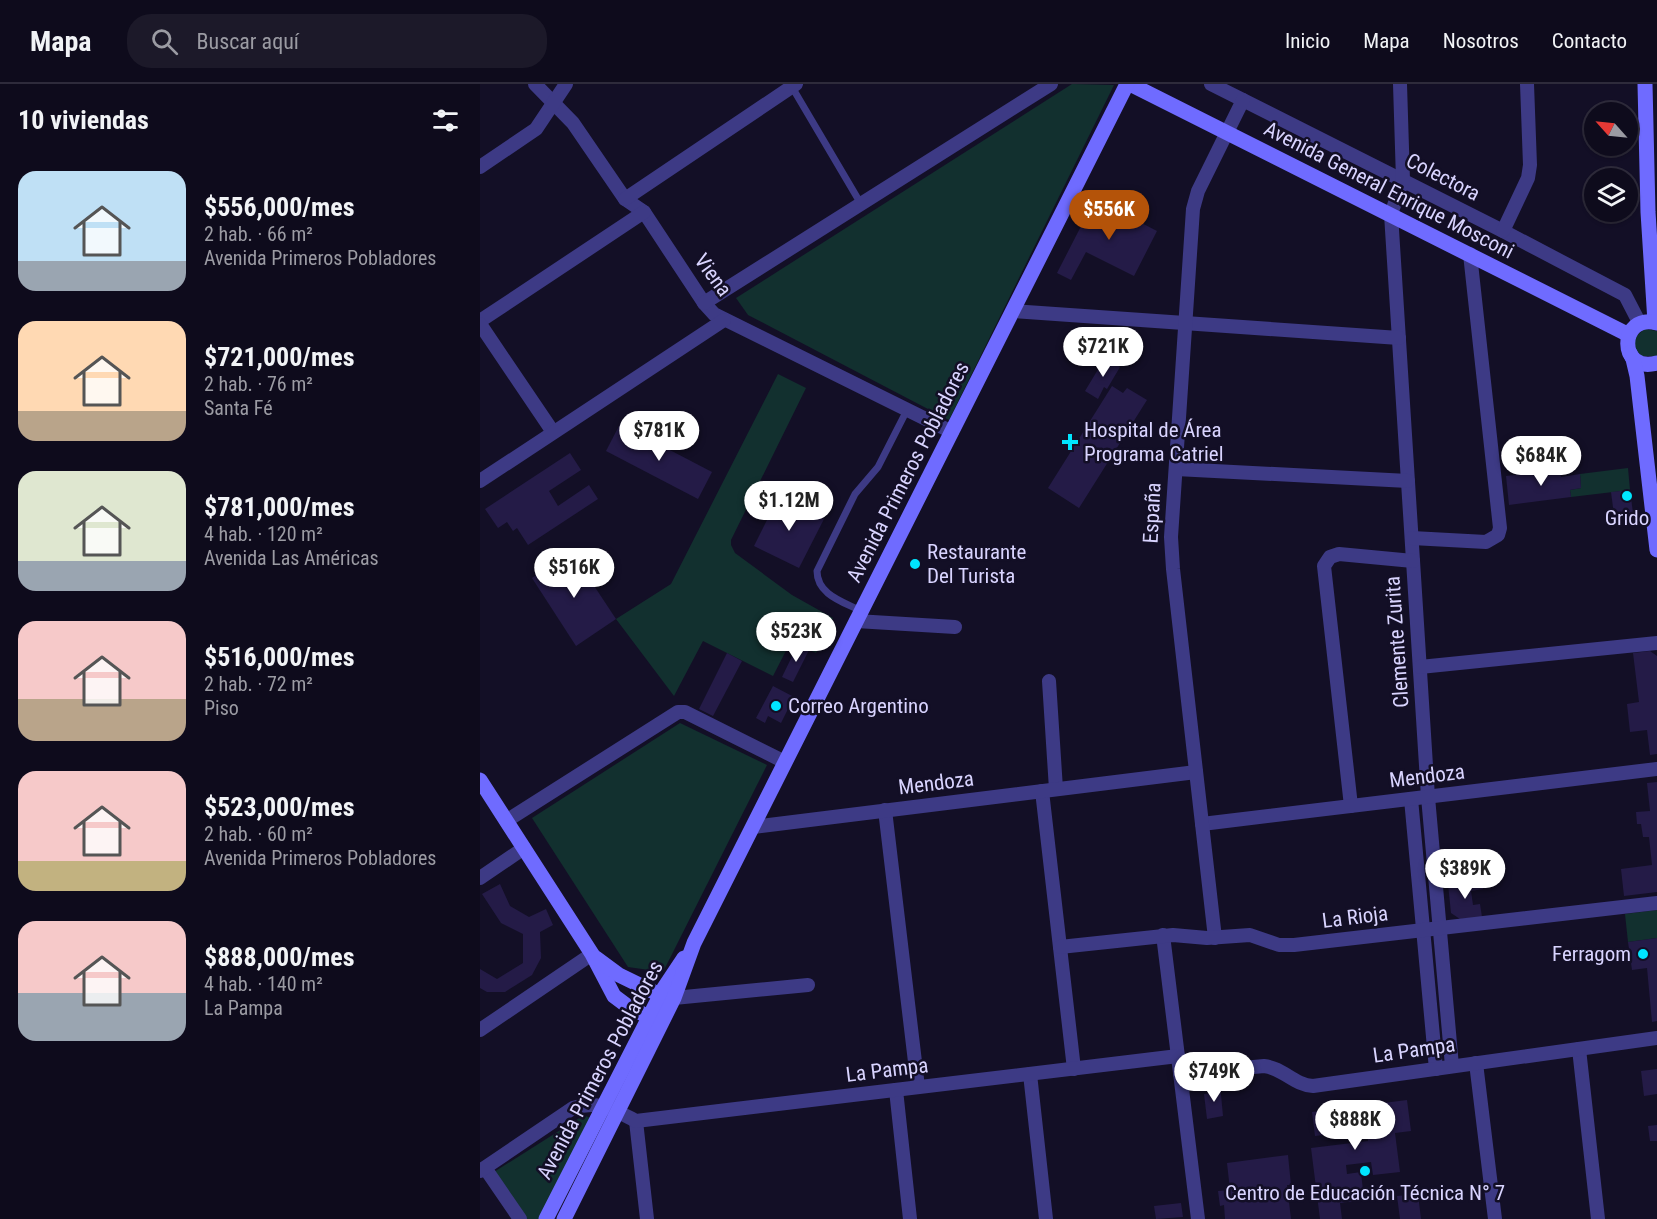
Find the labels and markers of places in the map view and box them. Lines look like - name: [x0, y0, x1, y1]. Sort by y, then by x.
- pin: $556K: [1067, 190, 1151, 241]
- pin: $721K: [1061, 327, 1145, 378]
- pin: $781K: [617, 411, 701, 462]
- place label: Hospital de Área Programa Catriel: [1084, 418, 1224, 466]
- marker: Hospital de Área Programa Catriel: [1061, 433, 1079, 451]
- pin: $684K: [1499, 436, 1583, 487]
- pin: $1.12M: [740, 481, 838, 532]
- marker: Grido: [1620, 489, 1634, 503]
- place label: Grido: [1605, 506, 1649, 530]
- place label: Restaurante Del Turista: [927, 540, 1026, 588]
- pin: $516K: [532, 548, 616, 599]
- marker: Restaurante Del Turista: [908, 557, 922, 571]
- pin: $523K: [754, 612, 838, 663]
- place label: Correo Argentino: [788, 694, 929, 718]
- marker: Correo Argentino: [769, 699, 783, 713]
- pin: $389K: [1423, 849, 1507, 900]
- place label: Ferragom: [1552, 942, 1631, 966]
- marker: Ferragom: [1636, 947, 1650, 961]
- pin: $749K: [1172, 1052, 1256, 1103]
- pin: $888K: [1313, 1100, 1397, 1151]
- marker: Centro de Educación Técnica N° 7: [1358, 1164, 1372, 1178]
- place label: Centro de Educación Técnica N° 7: [1225, 1181, 1505, 1205]

